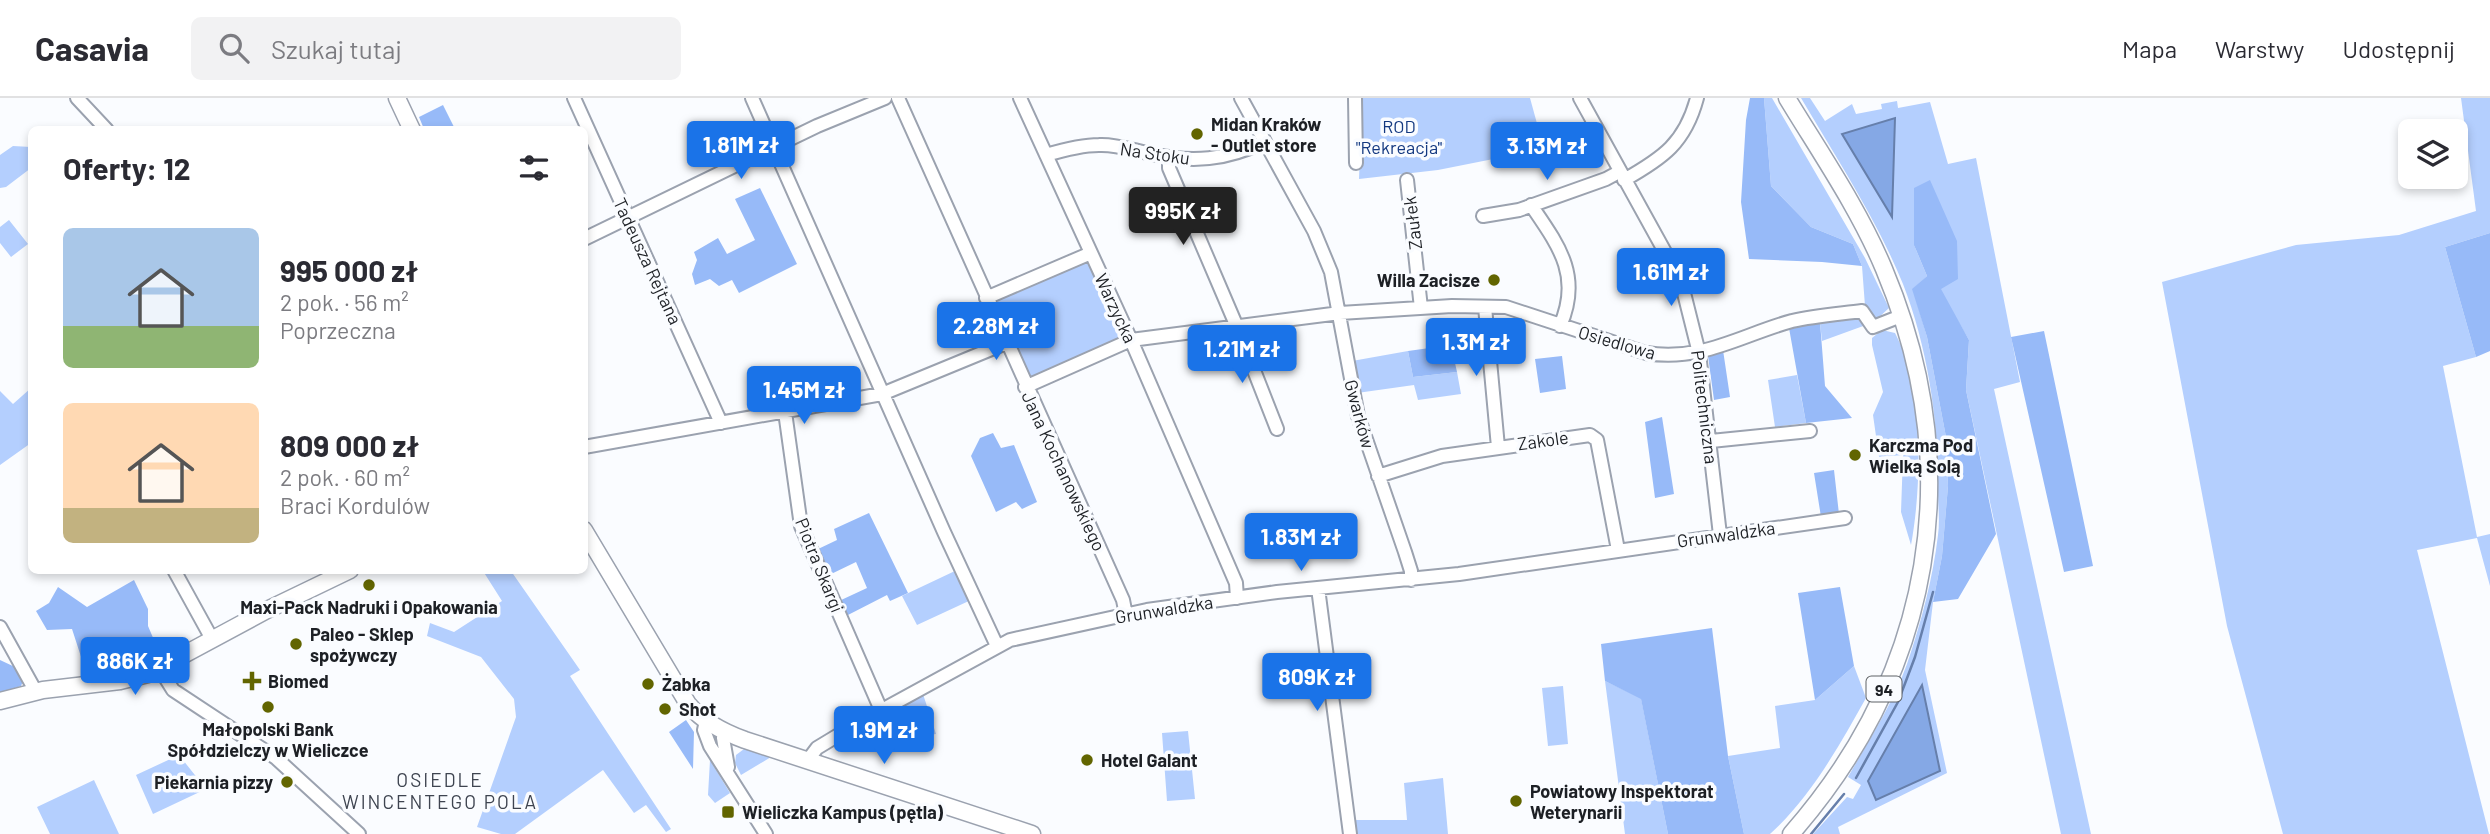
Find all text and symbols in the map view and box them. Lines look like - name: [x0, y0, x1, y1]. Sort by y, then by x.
- search box: [191, 17, 681, 80]
- text: Casavia: [35, 28, 149, 68]
- icon: search: [215, 29, 253, 67]
- text: Szukaj tutaj: [271, 33, 402, 64]
- text: Mapa: [2122, 34, 2177, 63]
- text: Warstwy: [2215, 34, 2304, 63]
- text: Udostępnij: [2342, 34, 2455, 63]
- place label: Midan Kraków - Outlet store: [1211, 113, 1321, 156]
- park label: ROD "Rekreacja": [1356, 115, 1443, 158]
- map controls: [2398, 119, 2468, 189]
- button: layers: [2398, 119, 2468, 189]
- pin: 1.81M zł: [669, 122, 813, 181]
- pin: 3.13M zł: [1475, 122, 1619, 182]
- marker: Midan Kraków - Outlet store: [1189, 126, 1205, 142]
- text: 1.81M zł: [703, 130, 779, 158]
- text: 3.13M zł: [1507, 131, 1587, 159]
- street label: Na Stoku: [1119, 137, 1191, 169]
- icon: filters: [515, 149, 553, 187]
- text: Oferty: 12: [63, 150, 191, 186]
- pin: 995K zł: [1118, 188, 1248, 247]
- street label: Tadeusza Rejtana: [609, 194, 687, 328]
- street label: Zaułek: [1398, 195, 1426, 251]
- text: 995K zł: [1145, 196, 1221, 224]
- pin: 1.61M zł: [1599, 248, 1743, 308]
- text: 995 000 zł: [280, 252, 418, 288]
- icon: home: [119, 256, 203, 340]
- text: 1.61M zł: [1633, 257, 1709, 285]
- place label: Willa Zacisze: [1377, 269, 1480, 291]
- street label: Warzycka: [1090, 270, 1142, 346]
- marker: Willa Zacisze: [1486, 272, 1502, 288]
- text: 2 pok. · 56 m²: [280, 288, 409, 316]
- pin: 2.28M zł: [924, 302, 1068, 362]
- text: 2.28M zł: [953, 311, 1039, 339]
- text: Poprzeczna: [280, 316, 396, 344]
- pin: 1.3M zł: [1411, 318, 1541, 378]
- street label: Osiedlowa: [1576, 320, 1658, 364]
- pin: 1.21M zł: [1170, 326, 1314, 385]
- text: 1.3M zł: [1442, 327, 1510, 355]
- text: 1.21M zł: [1204, 334, 1280, 362]
- street label: Politechniczna: [1687, 349, 1723, 465]
- pin: 1.45M zł: [732, 366, 876, 426]
- text: 1.45M zł: [763, 375, 845, 403]
- street label: Gwarków: [1340, 377, 1380, 451]
- street label: Jana Kochanowskiego: [1017, 388, 1111, 554]
- street label: Zakole: [1516, 426, 1570, 454]
- text: 809 000 zł: [280, 427, 419, 463]
- icon: home: [119, 431, 203, 515]
- place label: Karczma Pod Wielką Solą: [1869, 434, 1973, 477]
- marker: Karczma Pod Wielką Solą: [1847, 447, 1863, 463]
- text: 2 pok. · 60 m²: [280, 463, 410, 491]
- text: Braci Kordulów: [280, 491, 430, 519]
- pin: 1.83M zł: [1229, 514, 1373, 573]
- street label: Piotra Skargi: [791, 515, 849, 615]
- street label: Grunwaldzka: [1676, 516, 1776, 552]
- text: 1.83M zł: [1261, 522, 1341, 550]
- marker: Maxi-Pack Nadruki i Opakowania: [361, 577, 377, 593]
- street label: Grunwaldzka: [1113, 590, 1215, 628]
- place label: Maxi-Pack Nadruki i Opakowania: [240, 596, 498, 618]
- place label: Paleo - Sklep spożywczy: [310, 623, 414, 666]
- marker: Paleo - Sklep spożywczy: [288, 636, 304, 652]
- pin: 886K zł: [70, 638, 200, 697]
- text: 886K zł: [97, 646, 173, 674]
- pin: 809K zł: [1252, 654, 1382, 713]
- text: 809K zł: [1278, 662, 1356, 690]
- place label: Biomed: [268, 670, 329, 692]
- marker: Biomed: [242, 671, 262, 691]
- place label: Żabka: [662, 673, 710, 695]
- marker: Żabka: [640, 676, 656, 692]
- road number: 94: [1867, 676, 1902, 702]
- place label: Shot: [679, 698, 716, 720]
- marker: Małopolski Bank Spółdzielczy w Wieliczce: [260, 699, 276, 715]
- marker: Shot: [657, 701, 673, 717]
- pin: 1.9M zł: [819, 706, 949, 766]
- text: 1.9M zł: [850, 715, 918, 743]
- place label: Małopolski Bank Spółdzielczy w Wieliczce: [168, 718, 369, 761]
- place label: Hotel Galant: [1101, 749, 1198, 771]
- marker: Hotel Galant: [1079, 752, 1095, 768]
- district label: OSIEDLE WINCENTEGO POLA: [342, 768, 538, 813]
- place label: Piekarnia pizzy: [154, 771, 273, 793]
- marker: Piekarnia pizzy: [279, 774, 295, 790]
- place label: Powiatowy Inspektorat Weterynarii: [1530, 780, 1714, 823]
- marker: Powiatowy Inspektorat Weterynarii: [1508, 793, 1524, 809]
- place label: Wieliczka Kampus (pętla): [742, 801, 944, 823]
- marker: Wieliczka Kampus (pętla): [720, 804, 736, 820]

